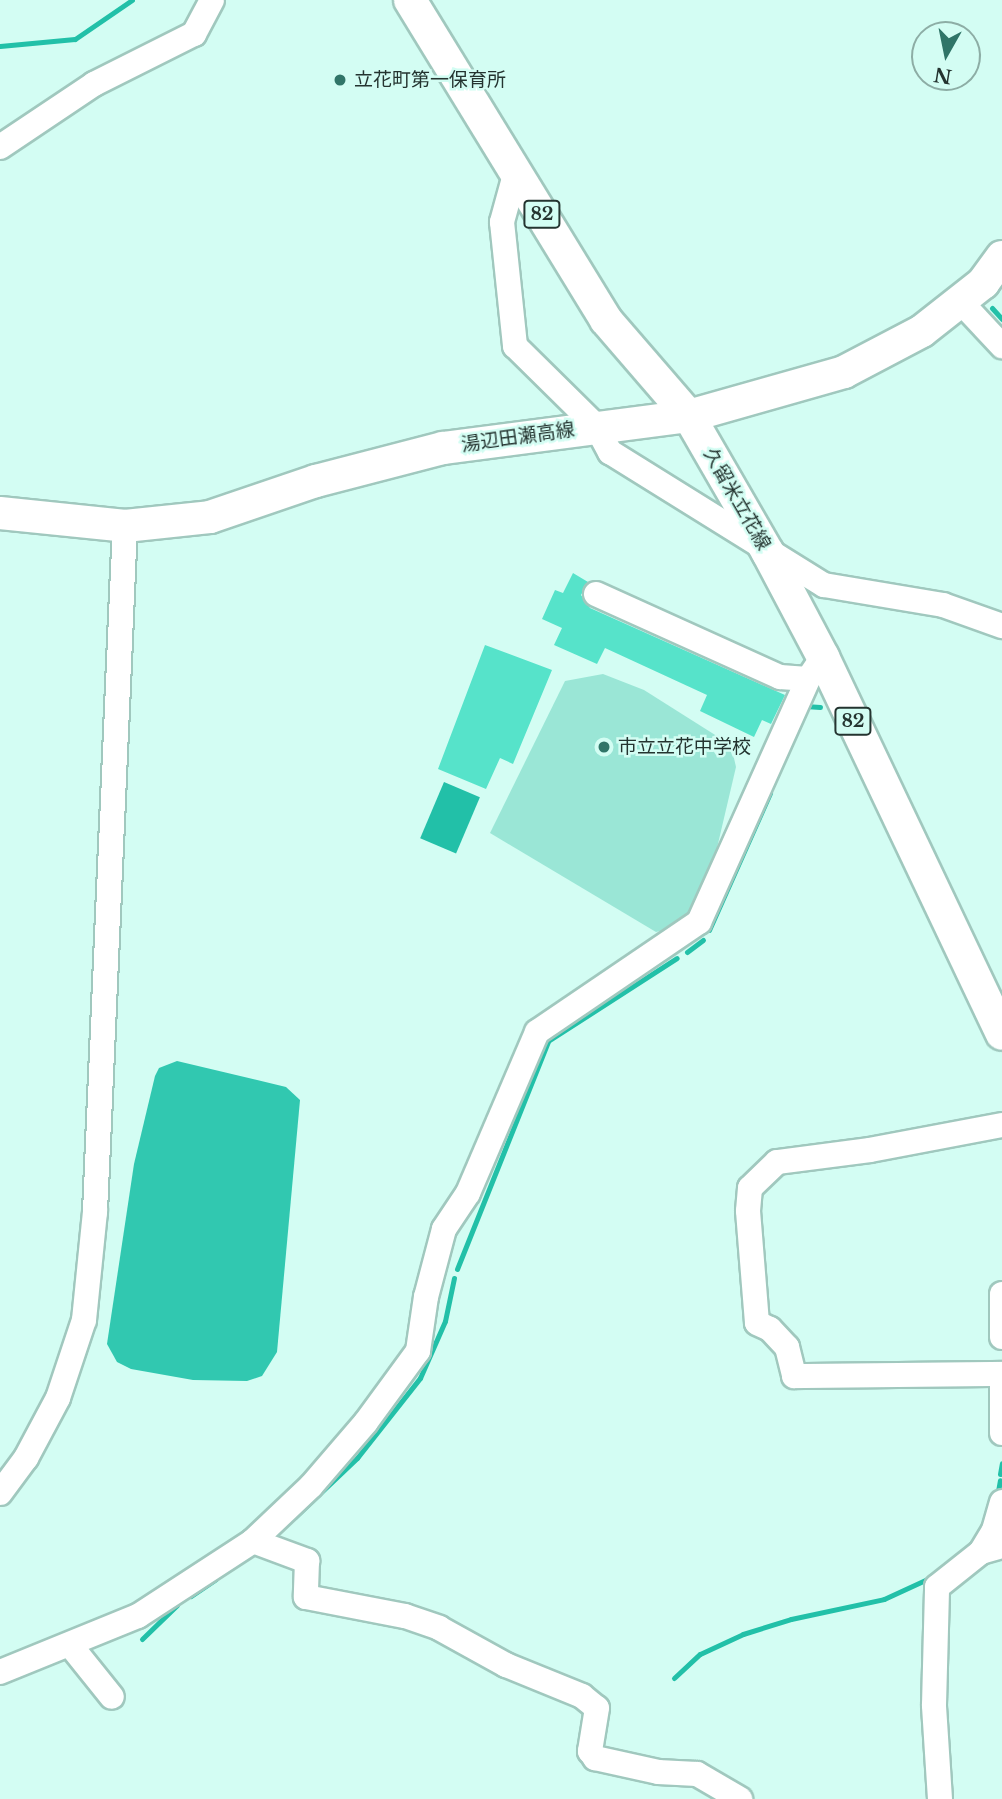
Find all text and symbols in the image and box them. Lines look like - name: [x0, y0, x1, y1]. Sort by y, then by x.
- north arrow: [911, 21, 981, 91]
- text: N: [932, 63, 954, 88]
- place label: 立花町第一保育所: [354, 69, 506, 91]
- marker: 立花町第一保育所: [332, 72, 348, 88]
- road number: 82: [523, 200, 561, 229]
- street label: 湯辺田瀬高線: [460, 418, 576, 456]
- street label: 久留米立花線: [699, 444, 775, 554]
- road number: 82: [834, 706, 872, 736]
- place label: 市立立花中学校: [618, 736, 751, 758]
- marker: 市立立花中学校: [596, 739, 612, 755]

